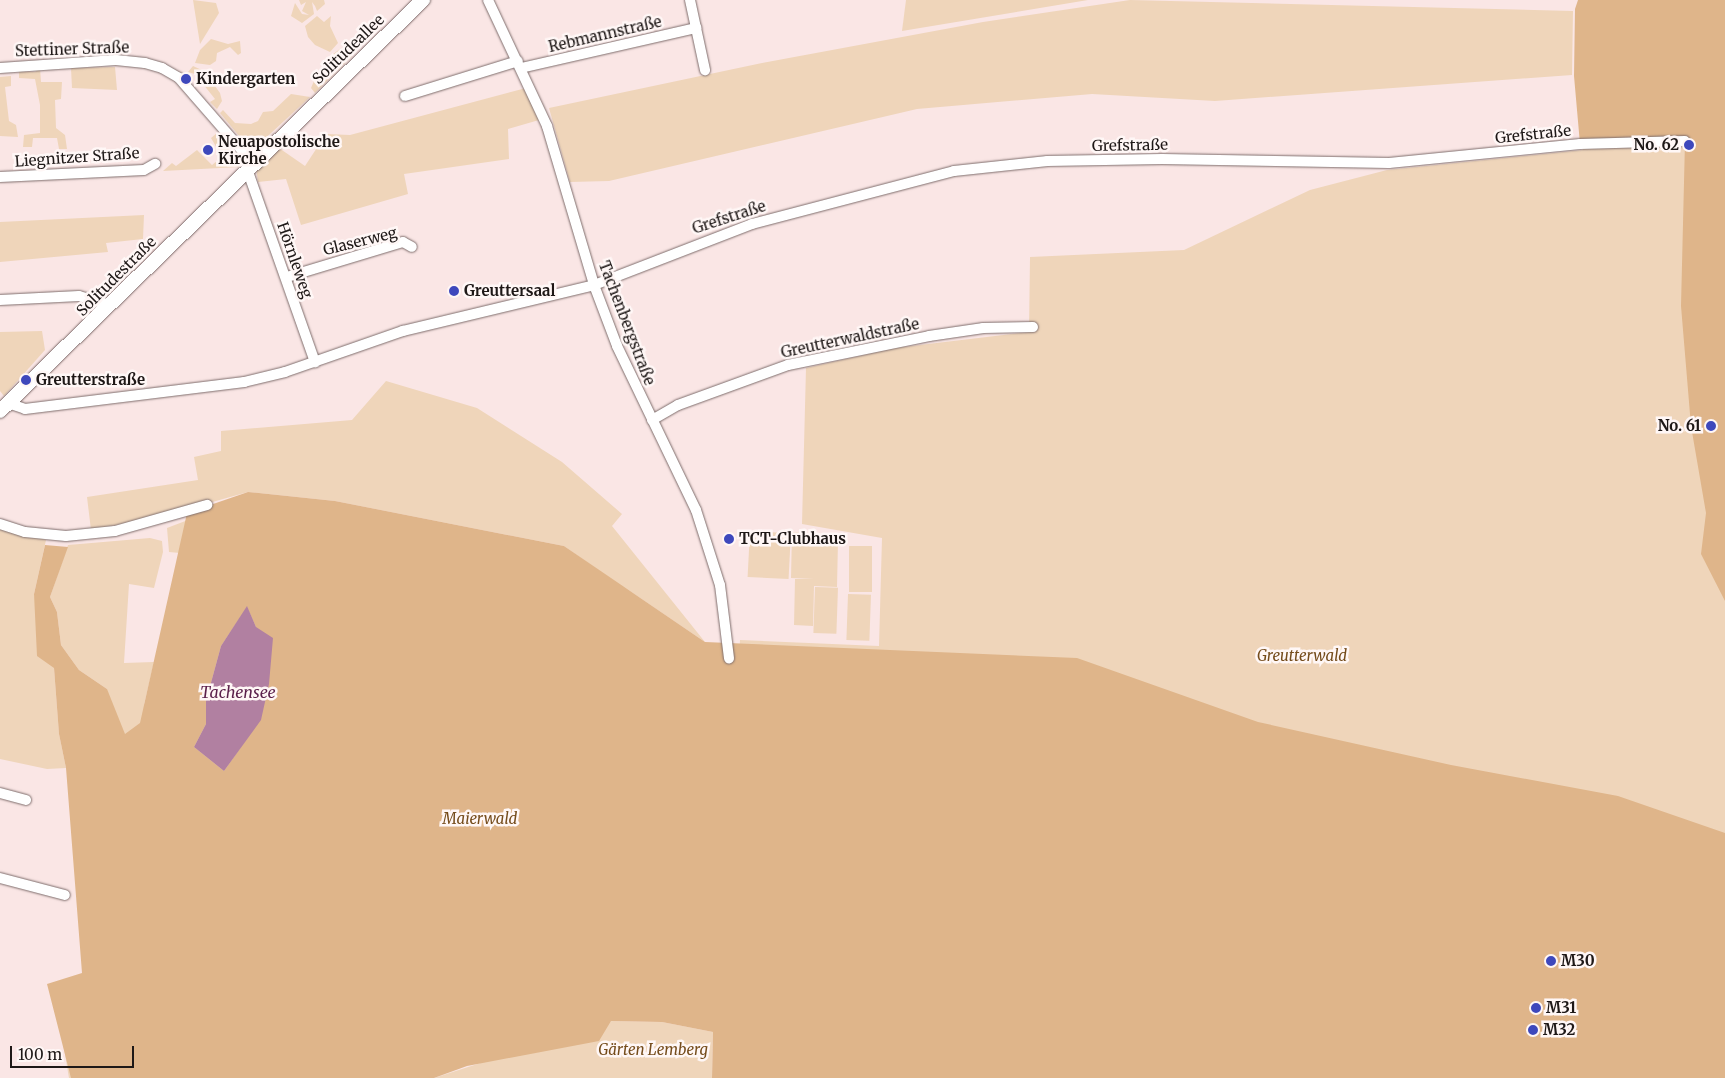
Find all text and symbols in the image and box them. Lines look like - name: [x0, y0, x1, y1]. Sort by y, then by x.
- street label: Solitudeallee: [308, 10, 388, 88]
- street label: Rebmannstraße: [547, 12, 663, 56]
- street label: Stettiner Straße: [15, 38, 129, 60]
- place label: Kindergarten: [196, 70, 295, 88]
- marker: Kindergarten: [180, 73, 192, 85]
- street label: Grefstraße: [1494, 121, 1572, 147]
- place label: Neuapostolische Kirche: [218, 132, 340, 167]
- street label: Grefstraße: [1092, 135, 1168, 155]
- place label: No. 62: [1633, 136, 1679, 154]
- marker: No. 62: [1683, 139, 1695, 151]
- street label: Liegnitzer Straße: [14, 144, 140, 170]
- marker: Neuapostolische Kirche: [202, 144, 214, 156]
- street label: Grefstraße: [690, 197, 768, 237]
- street label: Hörnleweg: [274, 220, 316, 300]
- street label: Glaserweg: [321, 223, 399, 259]
- street label: Solitudestraße: [72, 232, 160, 320]
- street label: Tachenbergstraße: [595, 258, 659, 388]
- place label: Greuttersaal: [464, 282, 555, 300]
- marker: Greuttersaal: [448, 285, 460, 297]
- street label: Greutterwaldstraße: [779, 315, 921, 361]
- place label: Greutterstraße: [36, 371, 145, 389]
- marker: Greutterstraße: [20, 374, 32, 386]
- place label: No. 61: [1658, 417, 1701, 435]
- marker: No. 61: [1705, 420, 1717, 432]
- place label: TCT-Clubhaus: [739, 530, 846, 548]
- marker: TCT-Clubhaus: [723, 533, 735, 545]
- park label: Greutterwald: [1257, 647, 1347, 665]
- water label: Tachensee: [200, 682, 276, 702]
- park label: Maierwald: [443, 810, 517, 828]
- place label: M30: [1561, 952, 1595, 970]
- marker: M30: [1545, 955, 1557, 967]
- place label: M31: [1546, 999, 1576, 1017]
- marker: M31: [1530, 1002, 1542, 1014]
- place label: M32: [1543, 1021, 1575, 1039]
- marker: M32: [1527, 1024, 1539, 1036]
- scale bar: [12, 1036, 136, 1068]
- park label: Gärten Lemberg: [598, 1041, 708, 1059]
- text: 100 m: [18, 1045, 62, 1064]

